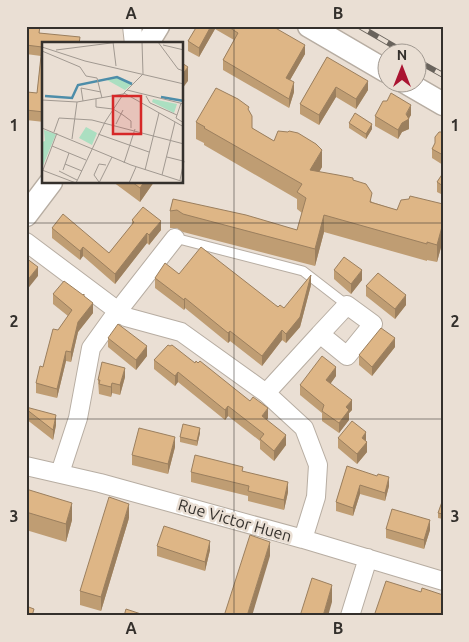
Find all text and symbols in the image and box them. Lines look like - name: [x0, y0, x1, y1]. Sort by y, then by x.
- text: A: [125, 4, 137, 22]
- text: B: [333, 4, 343, 22]
- inset map: [42, 42, 184, 184]
- north arrow: [376, 42, 426, 92]
- text: N: [397, 47, 407, 63]
- text: 1: [9, 116, 19, 134]
- text: 1: [450, 116, 460, 134]
- text: 2: [9, 312, 19, 330]
- text: 2: [450, 312, 460, 330]
- street label: Rue Victor Huen: [176, 495, 294, 545]
- text: 3: [9, 507, 19, 525]
- text: 3: [450, 507, 460, 525]
- text: A: [125, 619, 137, 637]
- text: B: [333, 619, 343, 637]

